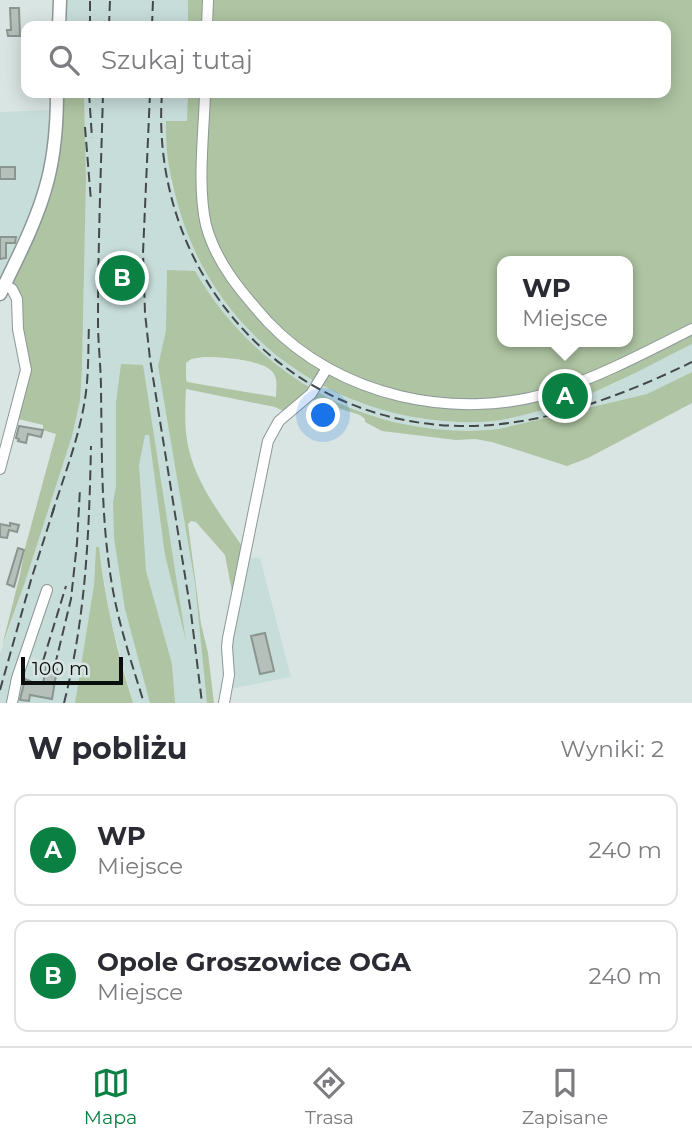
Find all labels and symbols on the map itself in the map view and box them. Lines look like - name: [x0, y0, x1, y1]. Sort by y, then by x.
- pin: B: [99, 252, 145, 304]
- pin: A: [542, 370, 588, 422]
- your location: [306, 398, 340, 432]
- scale bar: [21, 654, 122, 686]

